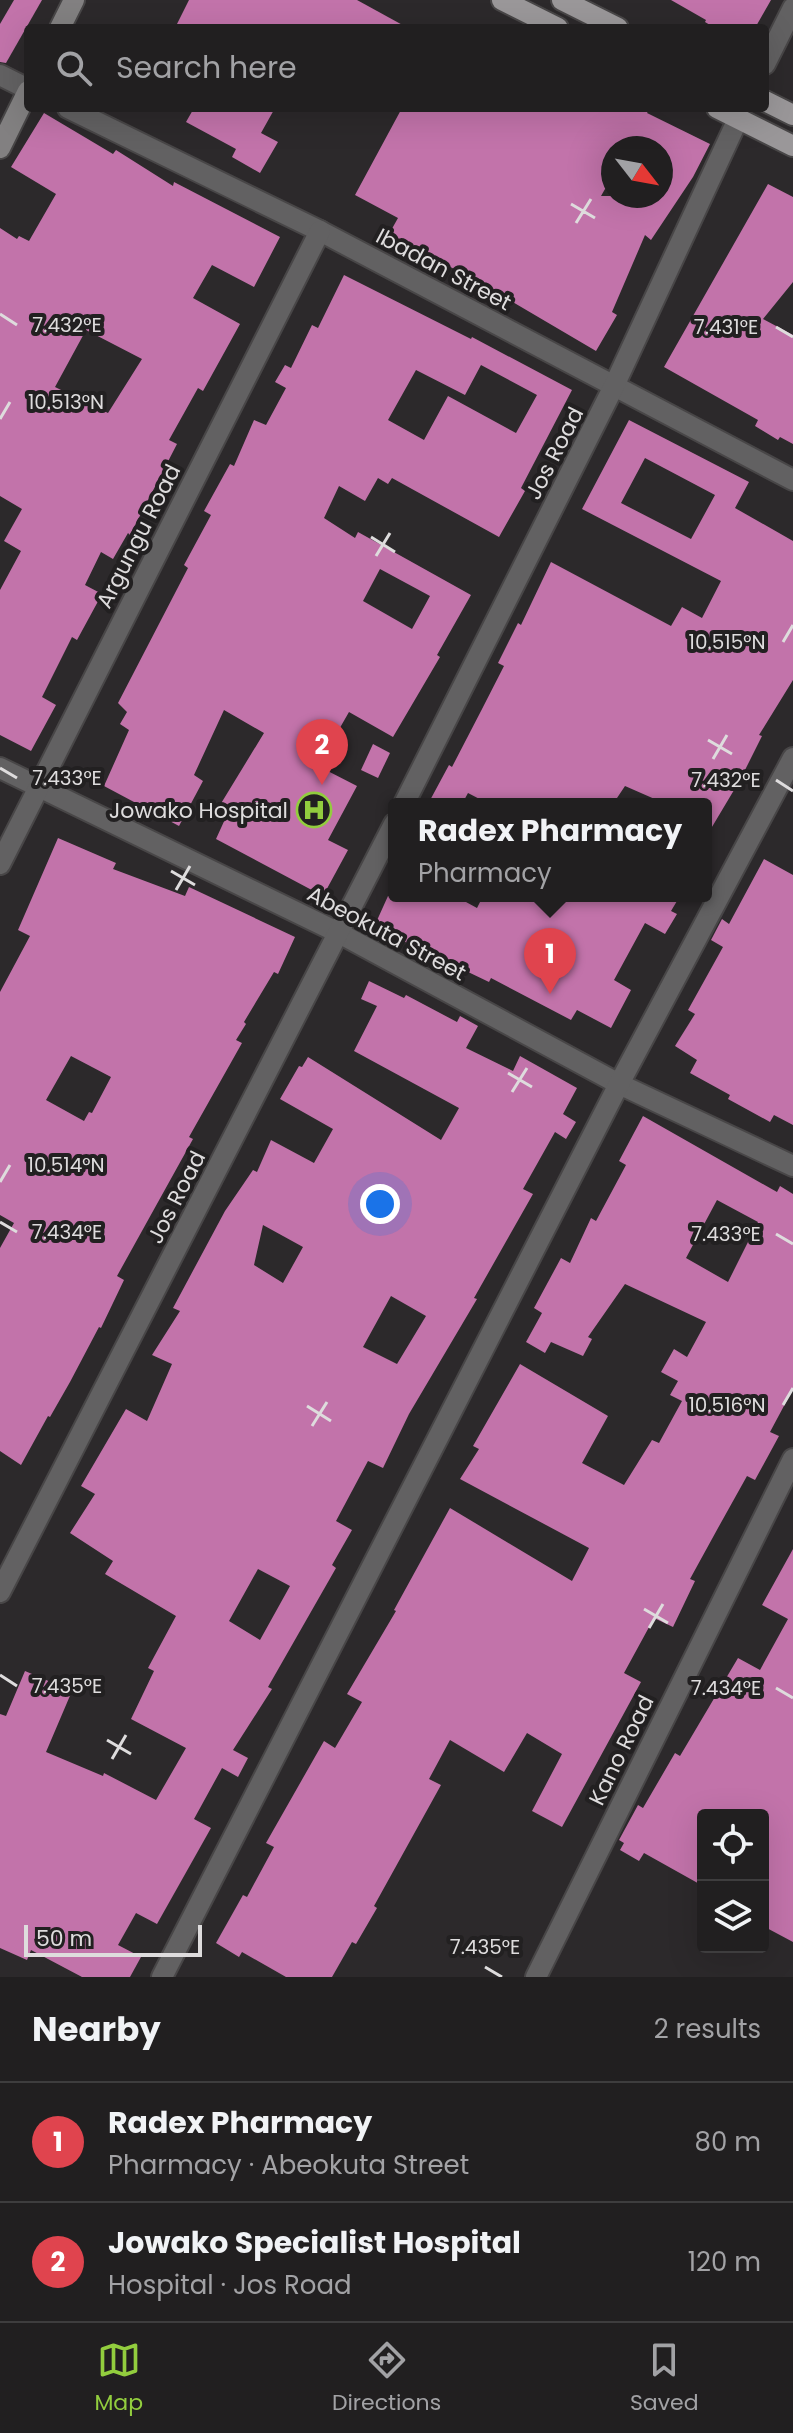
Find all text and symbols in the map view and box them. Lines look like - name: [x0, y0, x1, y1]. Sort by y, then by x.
- search box: [24, 24, 769, 112]
- icon: search: [52, 46, 96, 90]
- text: Search here: [116, 46, 297, 89]
- north arrow: [601, 136, 673, 208]
- street label: Ibadan Street: [371, 221, 517, 318]
- text: 7.432°E: [32, 311, 102, 339]
- text: 7.431°E: [694, 313, 758, 341]
- text: 10.513°N: [28, 388, 104, 416]
- street label: Jos Road: [518, 402, 591, 505]
- street label: Argungu Road: [89, 459, 188, 614]
- text: 10.515°N: [689, 628, 765, 656]
- pin: 2: [296, 719, 348, 785]
- text: 7.433°E: [32, 764, 102, 792]
- text: 7.432°E: [691, 766, 761, 794]
- hospital icon: Jowako Hospital: [295, 791, 333, 829]
- place label: Jowako Hospital: [109, 795, 288, 826]
- popup: [388, 798, 712, 902]
- text: Radex Pharmacy: [418, 809, 682, 852]
- text: Pharmacy: [418, 855, 552, 891]
- street label: Abeokuta Street: [302, 878, 472, 988]
- pin: 1: [524, 928, 576, 994]
- street label: Jos Road: [140, 1146, 213, 1249]
- text: 10.514°N: [28, 1151, 104, 1179]
- your location: [360, 1184, 400, 1224]
- text: 7.434°E: [32, 1218, 102, 1246]
- text: 7.433°E: [691, 1220, 761, 1248]
- text: 10.516°N: [688, 1391, 766, 1419]
- text: 7.435°E: [32, 1672, 102, 1700]
- text: 7.434°E: [691, 1674, 761, 1702]
- street label: Kano Road: [581, 1690, 662, 1811]
- map controls: [697, 1809, 769, 1953]
- button: locate: [697, 1809, 769, 1881]
- button: layers: [697, 1881, 769, 1953]
- scale bar: [24, 1921, 202, 1957]
- text: 50 m: [36, 1923, 92, 1954]
- text: 7.435°E: [450, 1933, 520, 1961]
- text: Nearby: [32, 2005, 161, 2053]
- text: 2 results: [654, 2011, 761, 2047]
- text: Radex Pharmacy: [108, 2101, 372, 2144]
- text: 1: [53, 2124, 63, 2160]
- text: 80 m: [695, 2124, 761, 2160]
- text: Pharmacy · Abeokuta Street: [108, 2147, 469, 2183]
- text: Jowako Specialist Hospital: [108, 2221, 521, 2264]
- text: 2: [51, 2244, 65, 2280]
- text: 120 m: [688, 2244, 761, 2280]
- text: Hospital · Jos Road: [108, 2267, 352, 2303]
- tab: Map: [94, 2338, 143, 2419]
- tab: Directions: [332, 2338, 441, 2419]
- tab: Saved: [630, 2338, 699, 2419]

